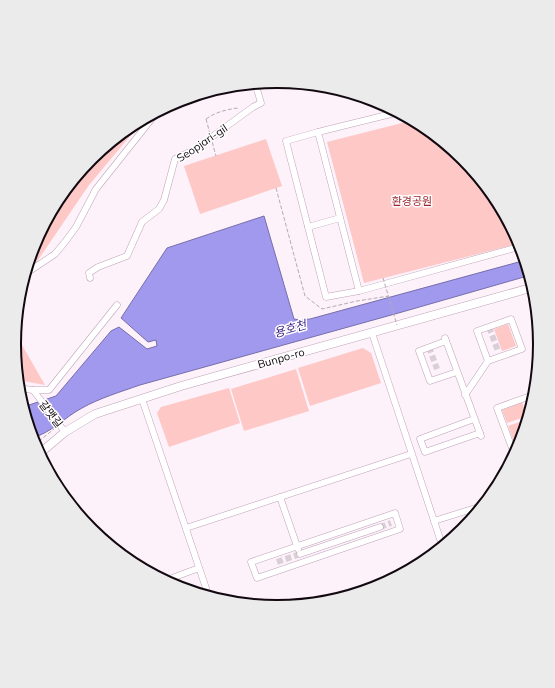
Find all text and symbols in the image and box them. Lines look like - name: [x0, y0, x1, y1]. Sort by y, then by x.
- street label: Seopjari-gil: [174, 121, 230, 165]
- park label: 환경공원: [392, 194, 432, 208]
- water label: 용호천: [272, 316, 310, 340]
- street label: Bunpo-ro: [256, 345, 306, 371]
- street label: 갈맷길: [36, 398, 66, 430]

